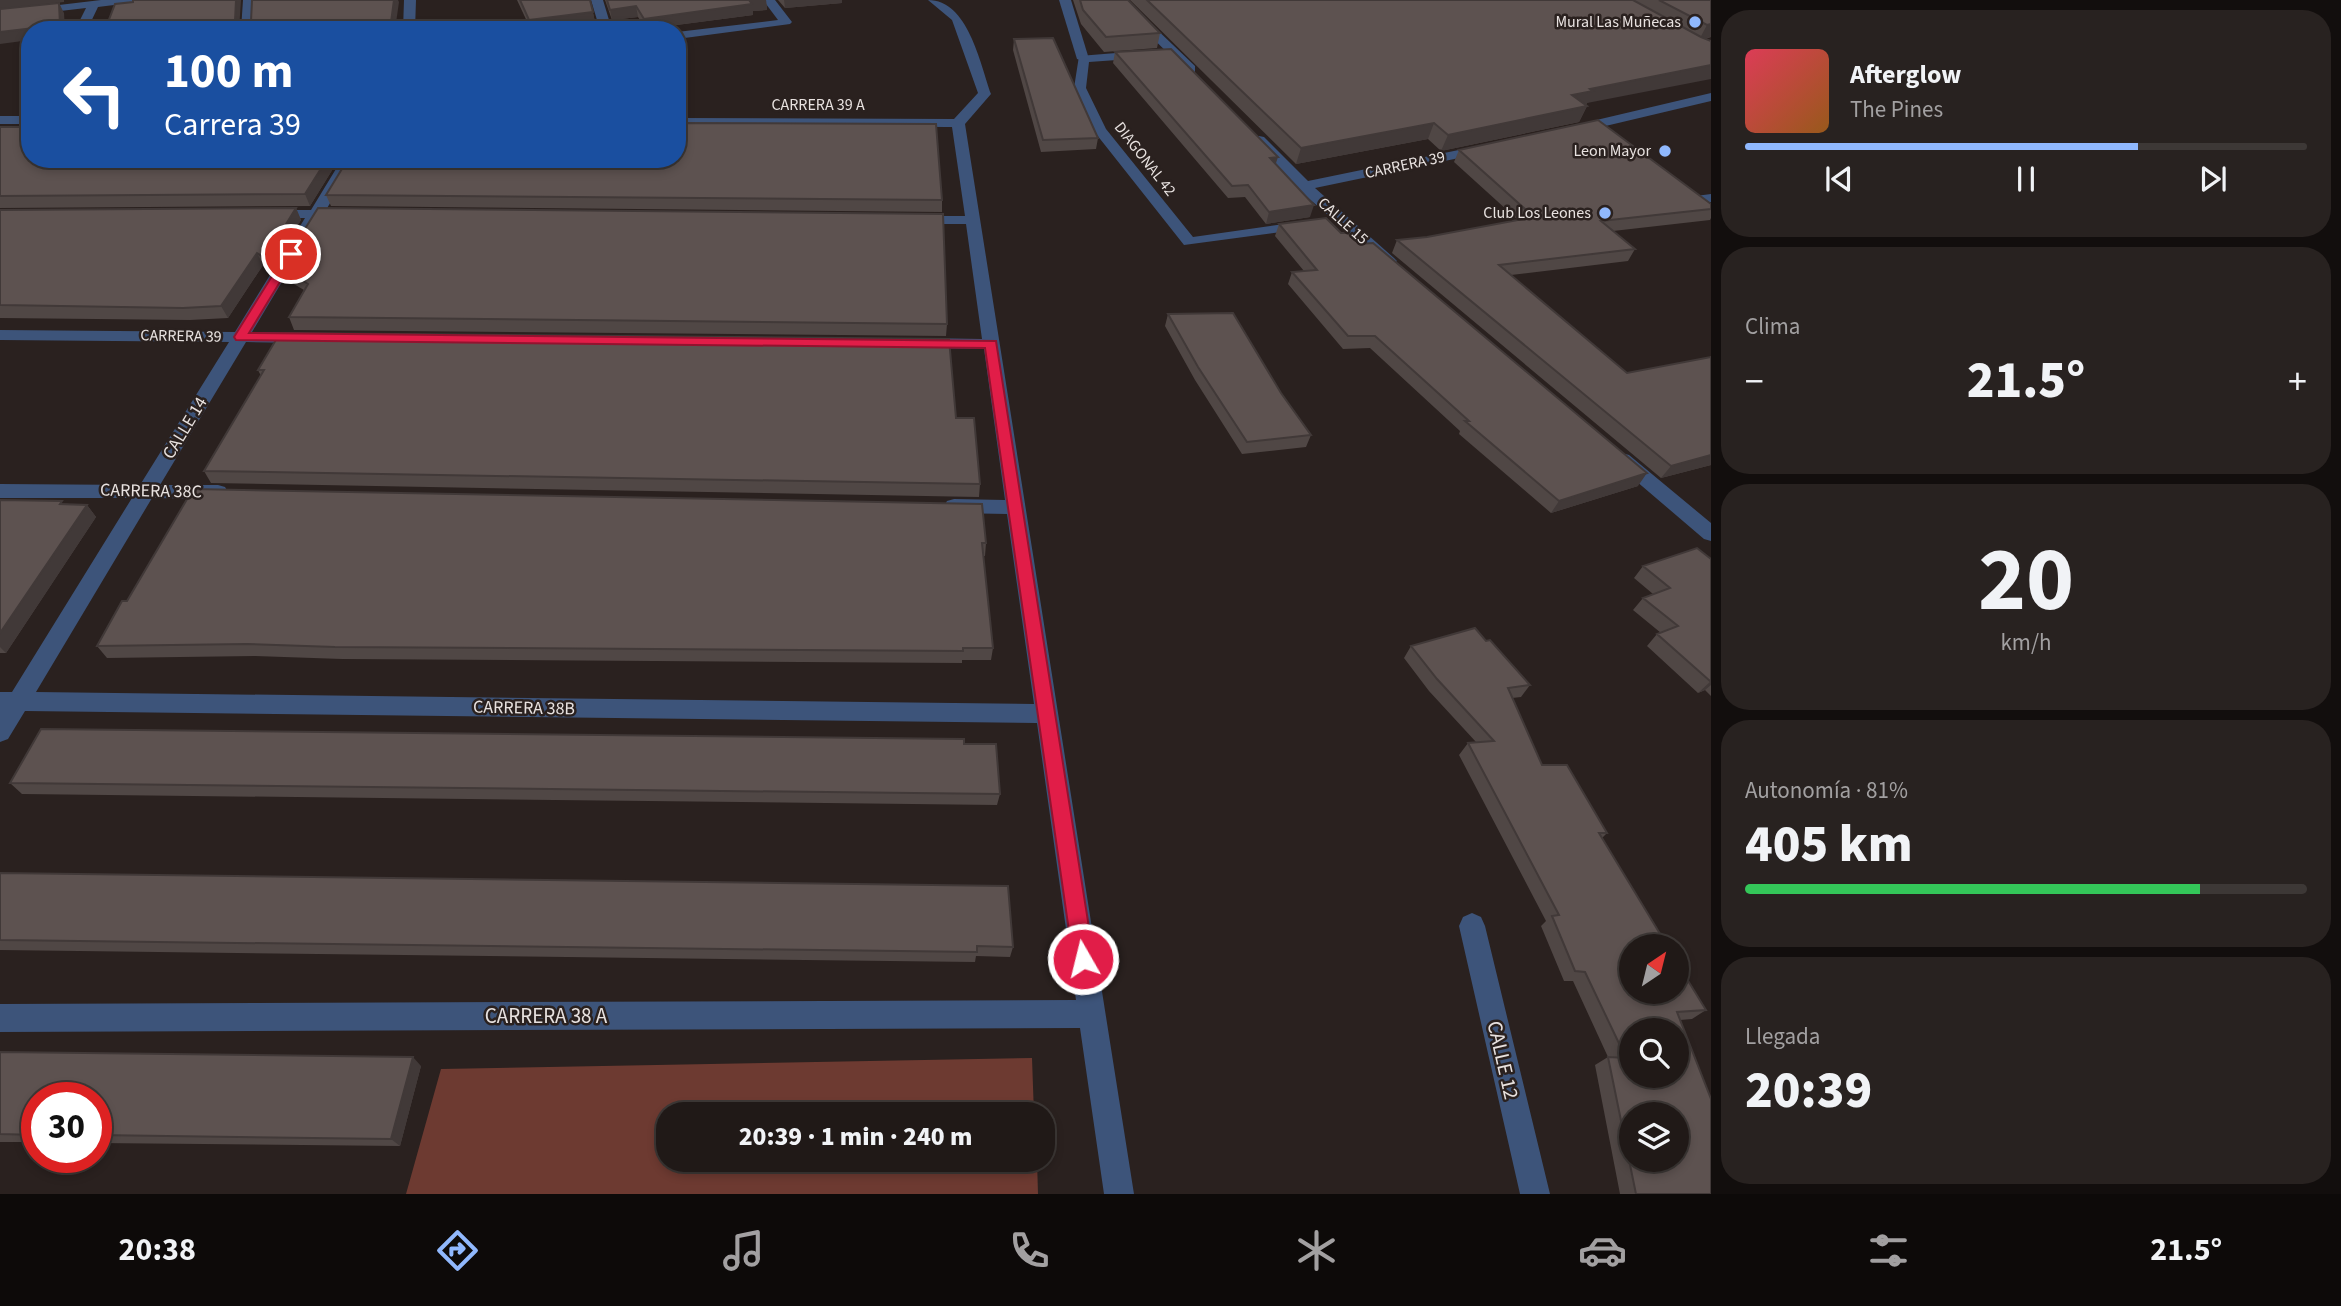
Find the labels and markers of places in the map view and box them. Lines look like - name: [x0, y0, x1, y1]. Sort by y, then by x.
- place label: Mural Las Muñecas: [1555, 11, 1681, 33]
- marker: Mural Las Muñecas: [1687, 14, 1703, 30]
- place label: Leon Mayor: [1574, 140, 1651, 162]
- marker: Leon Mayor: [1657, 143, 1673, 159]
- place label: Club Los Leones: [1483, 202, 1591, 224]
- marker: Club Los Leones: [1597, 205, 1613, 221]
- pin: [261, 224, 321, 284]

